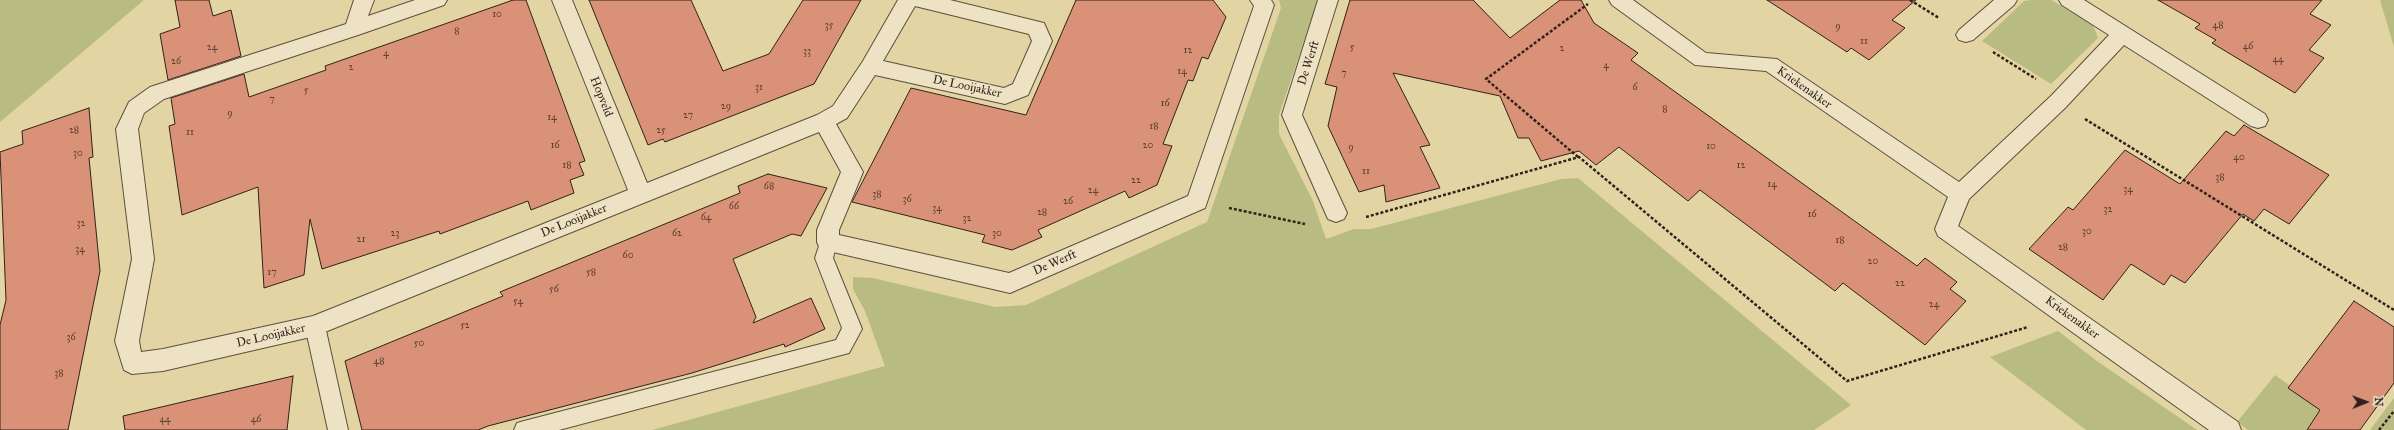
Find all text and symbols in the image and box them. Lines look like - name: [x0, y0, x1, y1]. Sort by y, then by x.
- house number: 10: [492, 9, 502, 21]
- house number: 35: [825, 20, 833, 32]
- house number: 48: [2213, 20, 2223, 32]
- house number: 9: [1835, 21, 1841, 33]
- house number: 8: [454, 26, 460, 38]
- house number: 11: [1860, 36, 1868, 48]
- street label: De Werft: [1295, 39, 1323, 87]
- house number: 46: [2243, 41, 2253, 53]
- house number: 24: [207, 42, 217, 54]
- house number: 5: [1350, 42, 1354, 54]
- house number: 2: [1560, 43, 1564, 55]
- house number: 12: [1184, 45, 1192, 57]
- house number: 33: [803, 46, 811, 58]
- house number: 4: [383, 48, 389, 60]
- house number: 44: [2272, 54, 2284, 66]
- house number: 26: [171, 56, 181, 68]
- house number: 4: [1603, 60, 1609, 72]
- house number: 2: [349, 62, 353, 74]
- street label: Kriekenakker: [1774, 64, 1834, 112]
- house number: 14: [1177, 66, 1187, 78]
- house number: 7: [1341, 68, 1347, 80]
- street label: De Looijakker: [931, 73, 1003, 101]
- street label: Hopveld: [586, 75, 616, 119]
- house number: 31: [755, 82, 763, 94]
- house number: 6: [1632, 82, 1638, 94]
- house number: 5: [304, 85, 308, 97]
- house number: 7: [269, 94, 275, 106]
- house number: 16: [1160, 98, 1170, 110]
- house number: 29: [721, 101, 731, 113]
- house number: 8: [1662, 104, 1668, 116]
- house number: 9: [227, 108, 233, 120]
- house number: 27: [683, 110, 693, 122]
- house number: 14: [547, 112, 557, 124]
- house number: 18: [1149, 121, 1159, 133]
- house number: 28: [69, 125, 79, 137]
- house number: 25: [656, 125, 666, 137]
- house number: 11: [186, 127, 194, 139]
- house number: 16: [550, 140, 560, 152]
- house number: 20: [1143, 140, 1153, 152]
- house number: 10: [1706, 141, 1716, 153]
- house number: 9: [1348, 142, 1354, 154]
- house number: 30: [73, 148, 83, 160]
- house number: 40: [2233, 152, 2245, 164]
- house number: 18: [562, 160, 572, 172]
- house number: 12: [1737, 160, 1745, 172]
- house number: 11: [1362, 166, 1370, 178]
- house number: 38: [2215, 172, 2225, 184]
- house number: 22: [1131, 175, 1141, 187]
- house number: 14: [1767, 179, 1777, 191]
- house number: 68: [764, 181, 774, 193]
- house number: 34: [2123, 184, 2133, 196]
- house number: 24: [1088, 185, 1098, 197]
- house number: 38: [872, 189, 882, 201]
- house number: 36: [902, 194, 912, 206]
- house number: 26: [1063, 196, 1073, 208]
- street label: De Looijakker: [539, 201, 609, 241]
- house number: 66: [729, 201, 739, 213]
- house number: 34: [932, 203, 942, 215]
- house number: 32: [2104, 204, 2112, 216]
- house number: 28: [1037, 207, 1047, 219]
- house number: 16: [1807, 209, 1817, 221]
- house number: 64: [701, 212, 711, 224]
- house number: 32: [963, 213, 971, 225]
- house number: 32: [77, 218, 85, 230]
- house number: 30: [2082, 226, 2092, 238]
- house number: 23: [391, 228, 399, 240]
- house number: 62: [672, 228, 682, 240]
- house number: 30: [992, 228, 1002, 240]
- house number: 21: [357, 234, 365, 246]
- house number: 18: [1835, 235, 1845, 247]
- house number: 28: [2058, 242, 2068, 254]
- house number: 34: [75, 244, 85, 256]
- street label: De Werft: [1031, 247, 1079, 279]
- house number: 60: [623, 250, 633, 262]
- house number: 20: [1868, 256, 1878, 268]
- house number: 17: [267, 267, 277, 279]
- house number: 58: [586, 267, 596, 279]
- house number: 22: [1895, 278, 1905, 290]
- house number: 56: [549, 284, 559, 296]
- street label: Kriekenakker: [2042, 293, 2102, 343]
- house number: 54: [513, 296, 523, 308]
- house number: 24: [1929, 299, 1939, 311]
- house number: 52: [460, 320, 470, 332]
- street label: De Looijakker: [235, 321, 307, 351]
- house number: 36: [66, 332, 76, 344]
- house number: 50: [414, 338, 424, 350]
- house number: 48: [374, 356, 384, 368]
- house number: 38: [54, 368, 64, 380]
- north arrow: [2346, 382, 2386, 422]
- text: N: [2372, 397, 2385, 407]
- house number: 44: [159, 414, 171, 426]
- house number: 46: [251, 414, 261, 426]

